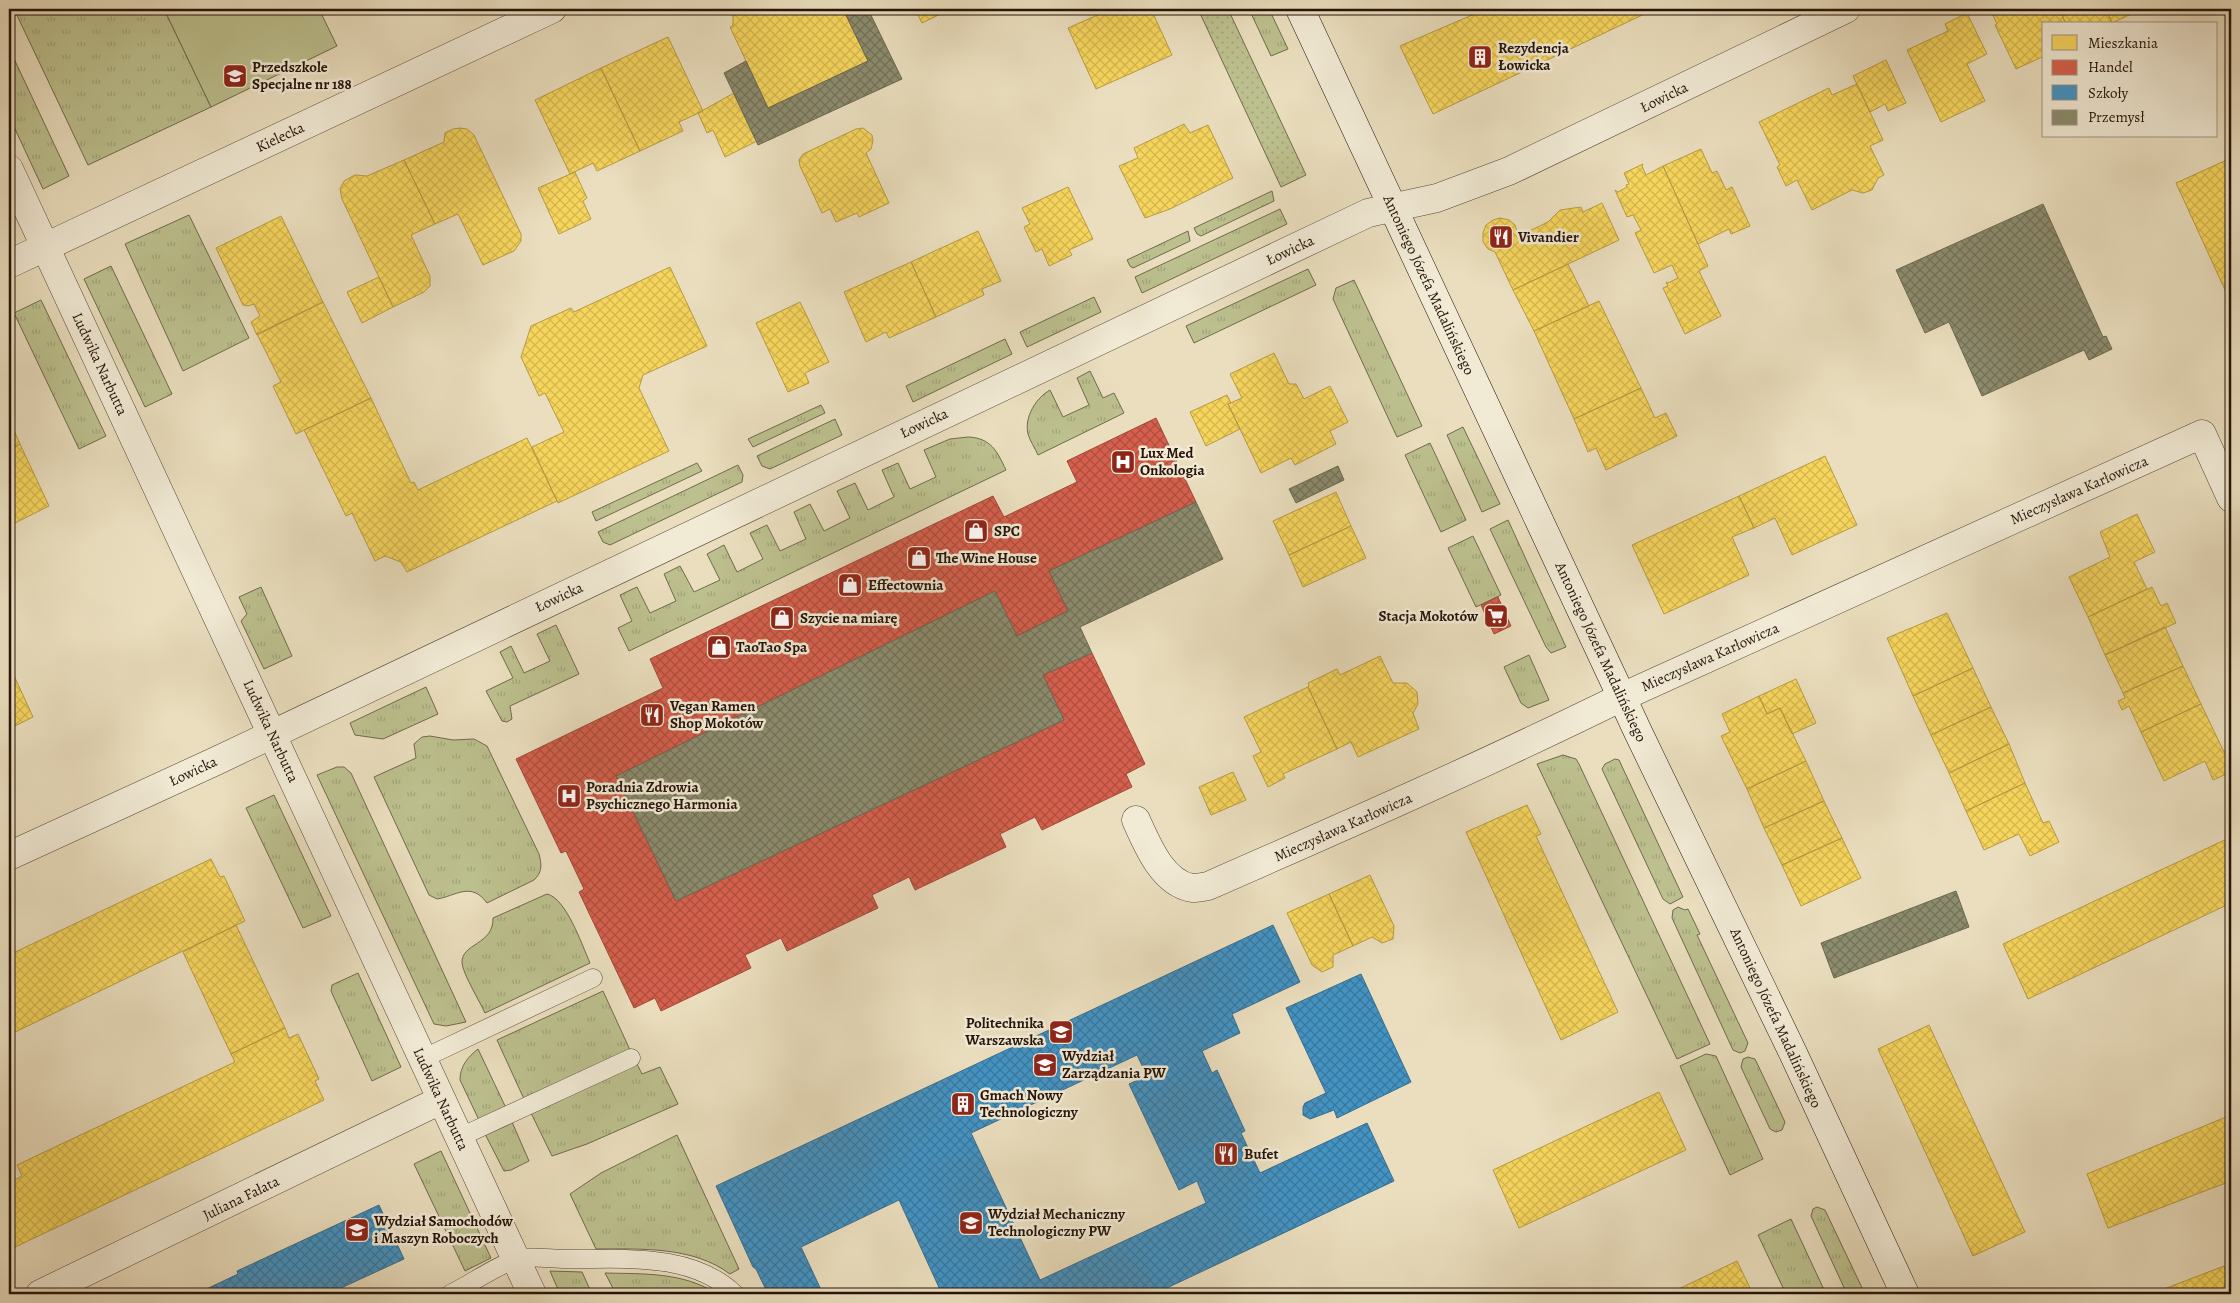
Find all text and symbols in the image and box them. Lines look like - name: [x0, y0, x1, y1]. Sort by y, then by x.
- legend: [2042, 22, 2218, 138]
- text: Mieszkania: [2088, 33, 2158, 53]
- place label: Rezydencja Łowicka: [1498, 38, 1570, 75]
- building icon: Rezydencja Łowicka: [1467, 44, 1493, 70]
- place label: Przedszkole Specjalne nr 188: [252, 57, 352, 94]
- text: Handel: [2088, 57, 2133, 77]
- school or university icon: Przedszkole Specjalne nr 188: [222, 63, 248, 89]
- street label: Łowicka: [1637, 77, 1691, 117]
- text: Szkoły: [2088, 83, 2129, 103]
- text: Przemysł: [2088, 107, 2144, 127]
- street label: Kielecka: [253, 117, 307, 157]
- street label: Antoniego Józefa Madalińskiego: [1378, 191, 1480, 378]
- restaurant icon: Vivandier: [1488, 224, 1514, 250]
- place label: Vivandier: [1517, 227, 1579, 247]
- street label: Łowicka: [1263, 230, 1317, 270]
- street label: Ludwika Narbutta: [67, 309, 133, 419]
- street label: Łowicka: [897, 403, 951, 443]
- place label: Lux Med Onkologia: [1140, 443, 1205, 480]
- hospital icon: Lux Med Onkologia: [1110, 449, 1136, 475]
- street label: Mieczysława Karłowicza: [2007, 451, 2151, 529]
- shop icon: SPC: [963, 518, 989, 544]
- place label: SPC: [994, 521, 1020, 541]
- shop icon: The Wine House: [906, 545, 932, 571]
- place label: The Wine House: [936, 548, 1037, 568]
- street label: Antoniego Józefa Madalińskiego: [1550, 558, 1652, 745]
- shop icon: Effectownia: [837, 572, 863, 598]
- place label: Effectownia: [868, 575, 944, 595]
- street label: Łowicka: [532, 577, 586, 617]
- supermarket icon: Stacja Mokotów: [1483, 603, 1509, 629]
- shop icon: Szycie na miarę: [769, 605, 795, 631]
- place label: Stacja Mokotów: [1379, 606, 1479, 626]
- place label: Szycie na miarę: [800, 608, 898, 628]
- street label: Mieczysława Karłowicza: [1638, 618, 1782, 696]
- shop icon: TaoTao Spa: [706, 634, 732, 660]
- place label: TaoTao Spa: [736, 637, 808, 657]
- street label: Ludwika Narbutta: [238, 676, 304, 786]
- place label: Vegan Ramen Shop Mokotów: [669, 696, 764, 733]
- restaurant icon: Vegan Ramen Shop Mokotów: [639, 702, 665, 728]
- street label: Łowicka: [166, 751, 220, 791]
- place label: Poradnia Zdrowia Psychicznego Harmonia: [586, 777, 738, 814]
- hospital icon: Poradnia Zdrowia Psychicznego Harmonia: [556, 783, 582, 809]
- street label: Mieczysława Karłowicza: [1271, 788, 1415, 866]
- street label: Antoniego Józefa Madalińskiego: [1725, 924, 1827, 1111]
- place label: Politechnika Warszawska: [964, 1013, 1045, 1050]
- school or university icon: Politechnika Warszawska: [1048, 1019, 1074, 1045]
- street label: Ludwika Narbutta: [408, 1044, 474, 1154]
- place label: Wydział Zarządzania PW: [1061, 1046, 1166, 1083]
- school or university icon: Wydział Zarządzania PW: [1032, 1052, 1058, 1078]
- place label: Gmach Nowy Technologiczny: [980, 1085, 1079, 1122]
- building icon: Gmach Nowy Technologiczny: [950, 1091, 976, 1117]
- restaurant icon: Bufet: [1213, 1141, 1239, 1167]
- place label: Bufet: [1244, 1144, 1278, 1164]
- street label: Juliana Fałata: [199, 1171, 283, 1225]
- place label: Wydział Mechaniczny Technologiczny PW: [987, 1204, 1126, 1241]
- school or university icon: Wydział Mechaniczny Technologiczny PW: [958, 1210, 984, 1236]
- place label: Wydział Samochodów i Maszyn Roboczych: [373, 1211, 514, 1248]
- school or university icon: Wydział Samochodów i Maszyn Roboczych: [344, 1217, 370, 1243]

